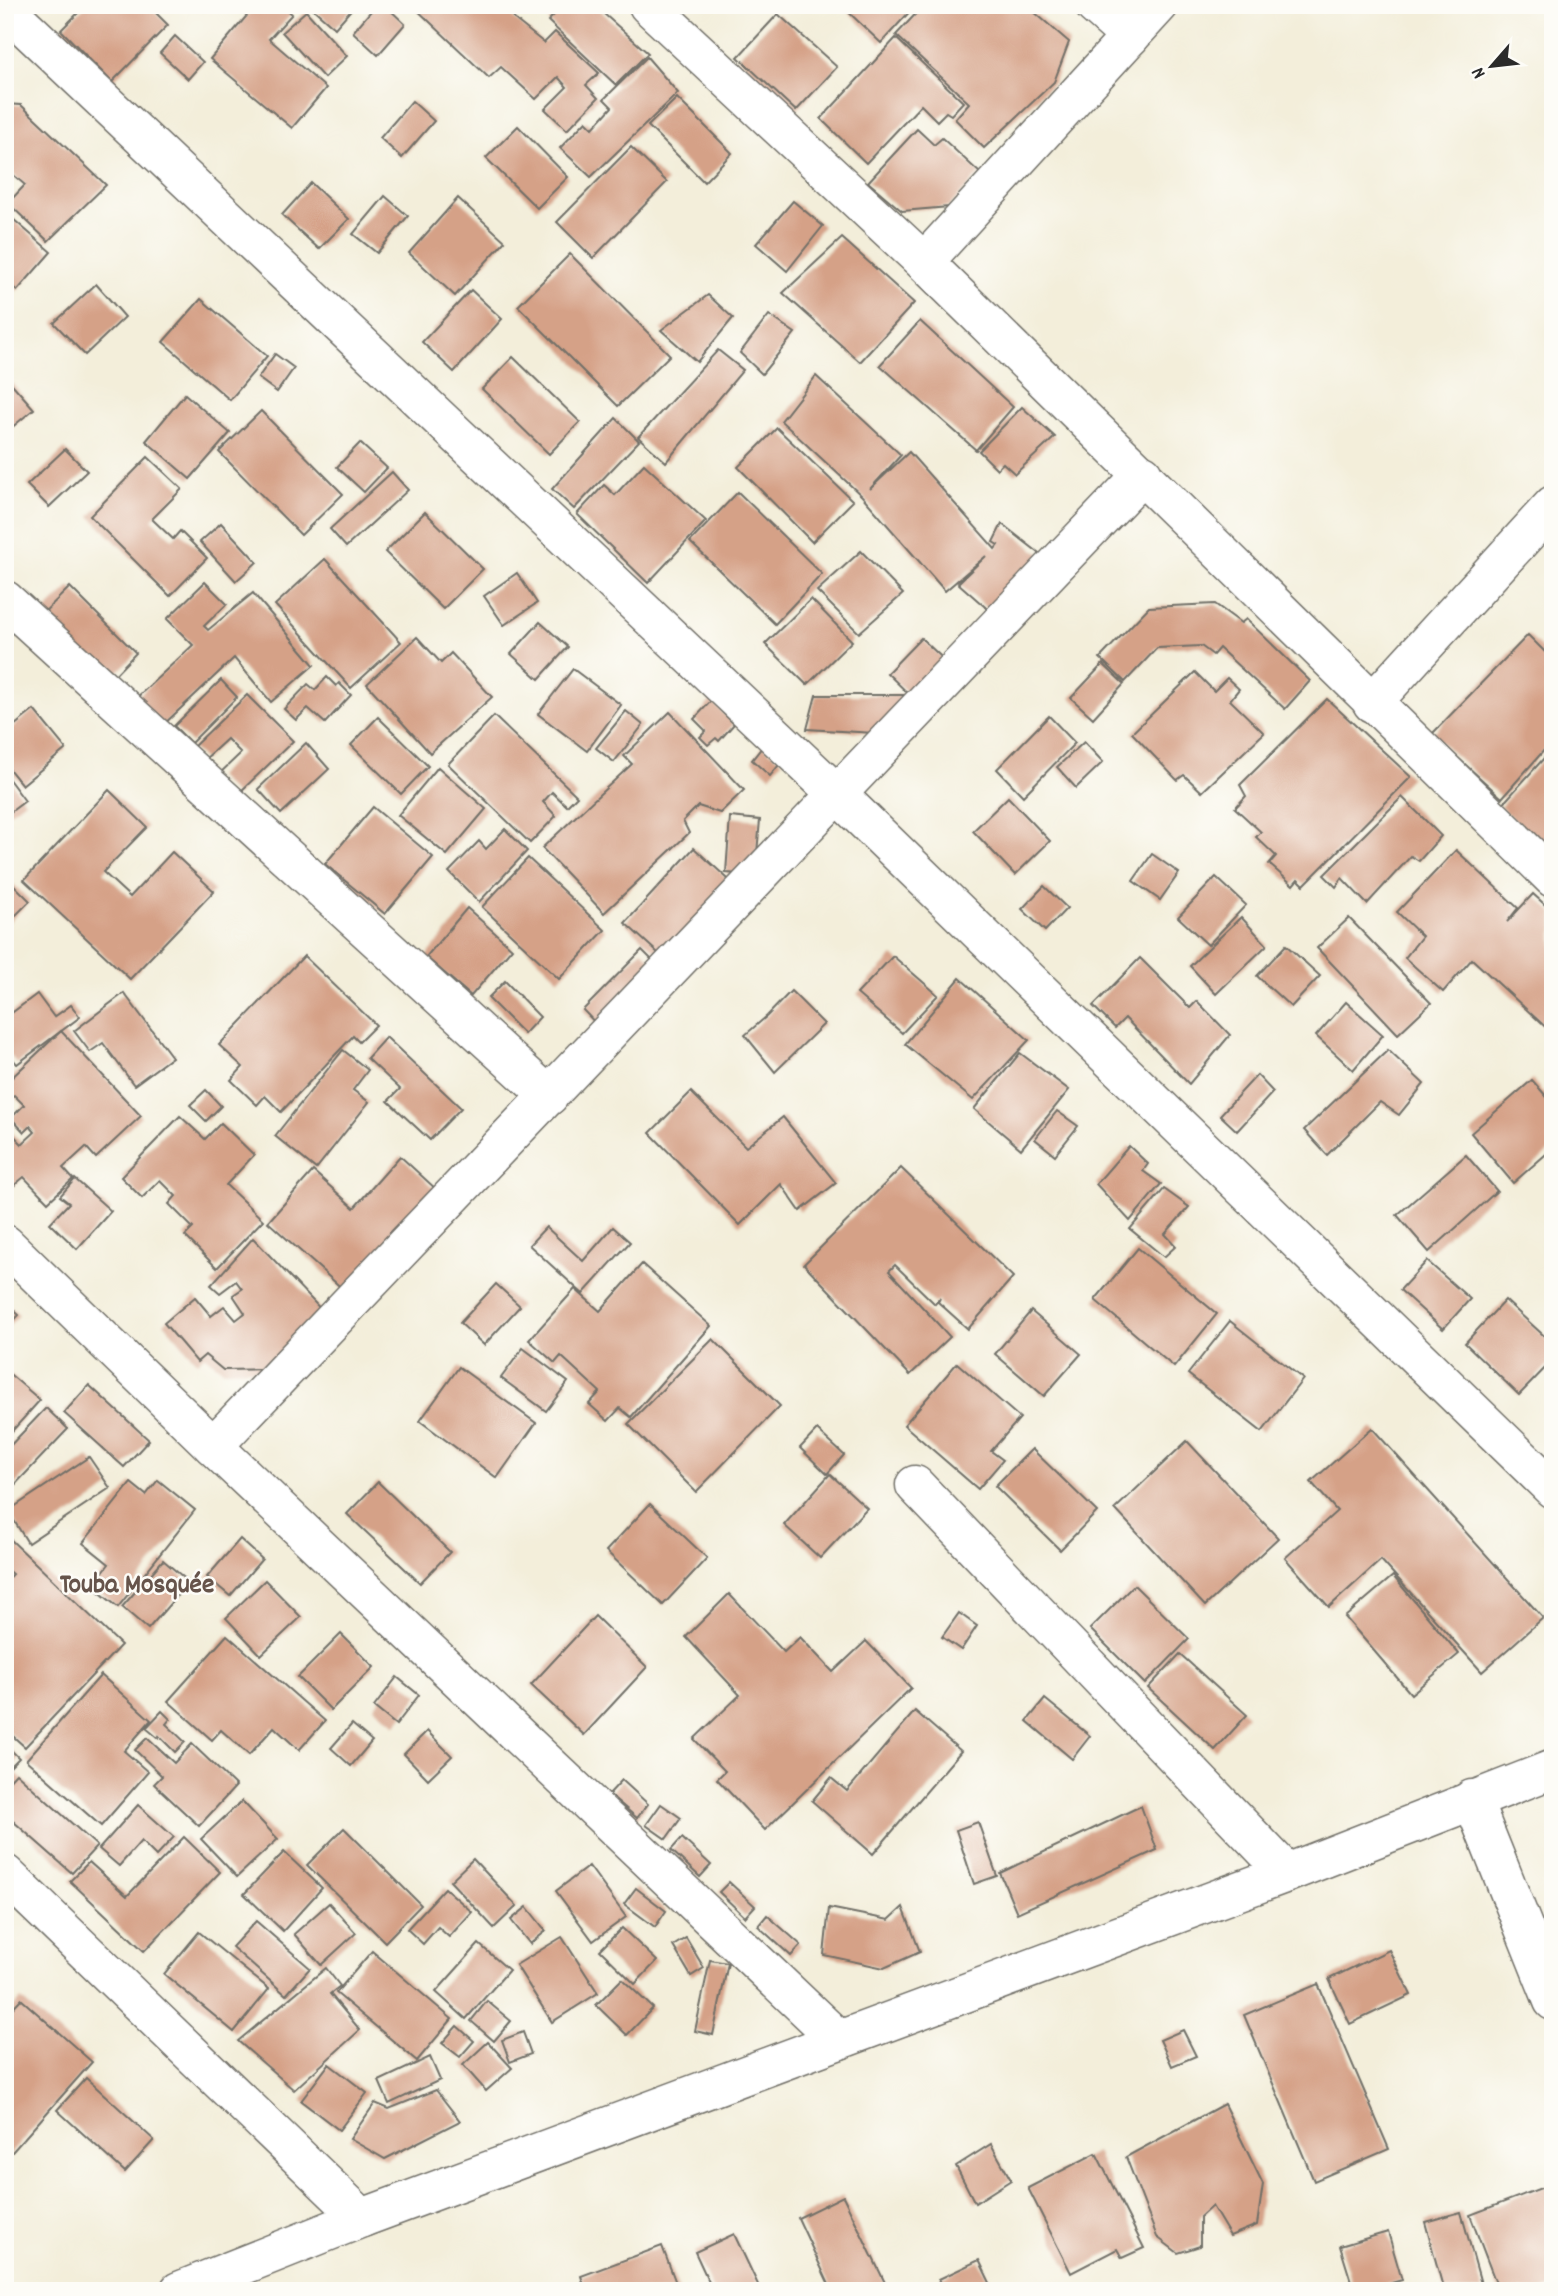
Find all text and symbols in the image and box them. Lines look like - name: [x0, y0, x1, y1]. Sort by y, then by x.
- north arrow: [1456, 32, 1526, 102]
- text: N: [1466, 62, 1494, 83]
- district label: Touba Mosquée: [60, 1567, 214, 1607]

